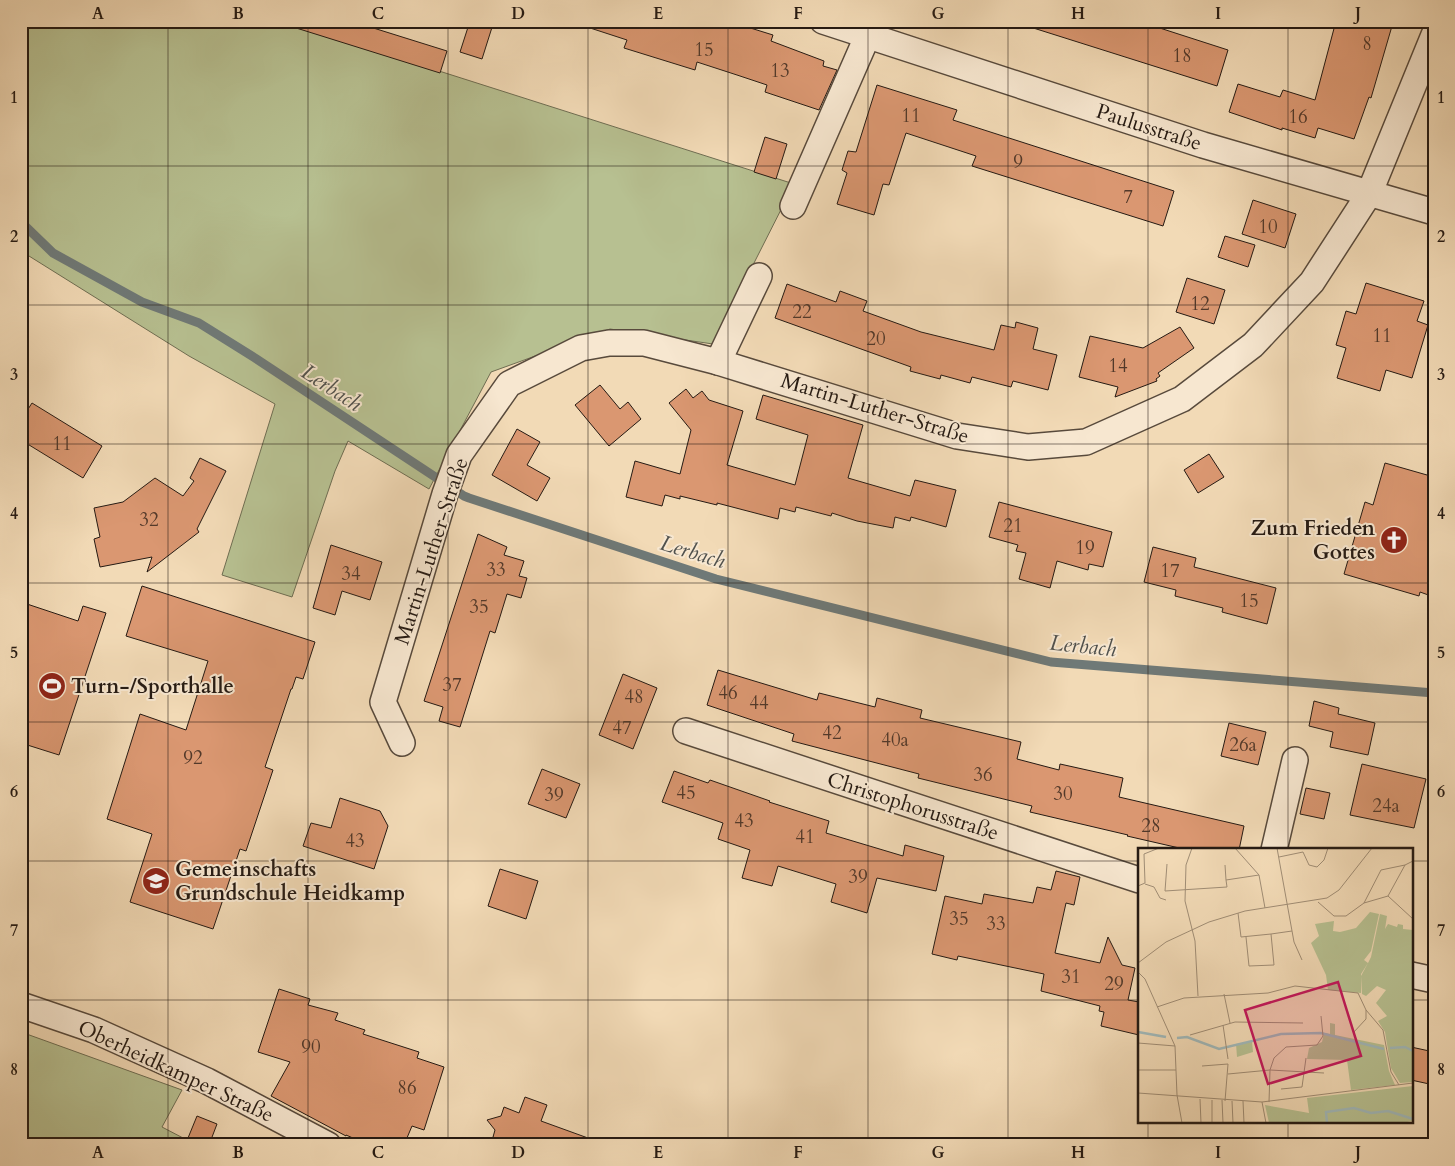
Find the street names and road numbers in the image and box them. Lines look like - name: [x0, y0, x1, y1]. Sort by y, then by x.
- street label: Paulusstraße: [1092, 97, 1205, 158]
- street label: Martin-Luther-Straße: [777, 366, 972, 451]
- street label: Martin-Luther-Straße: [388, 454, 475, 648]
- street label: Christophorusstraße: [823, 765, 1002, 848]
- street label: Oberheidkamper Straße: [73, 1013, 278, 1130]

